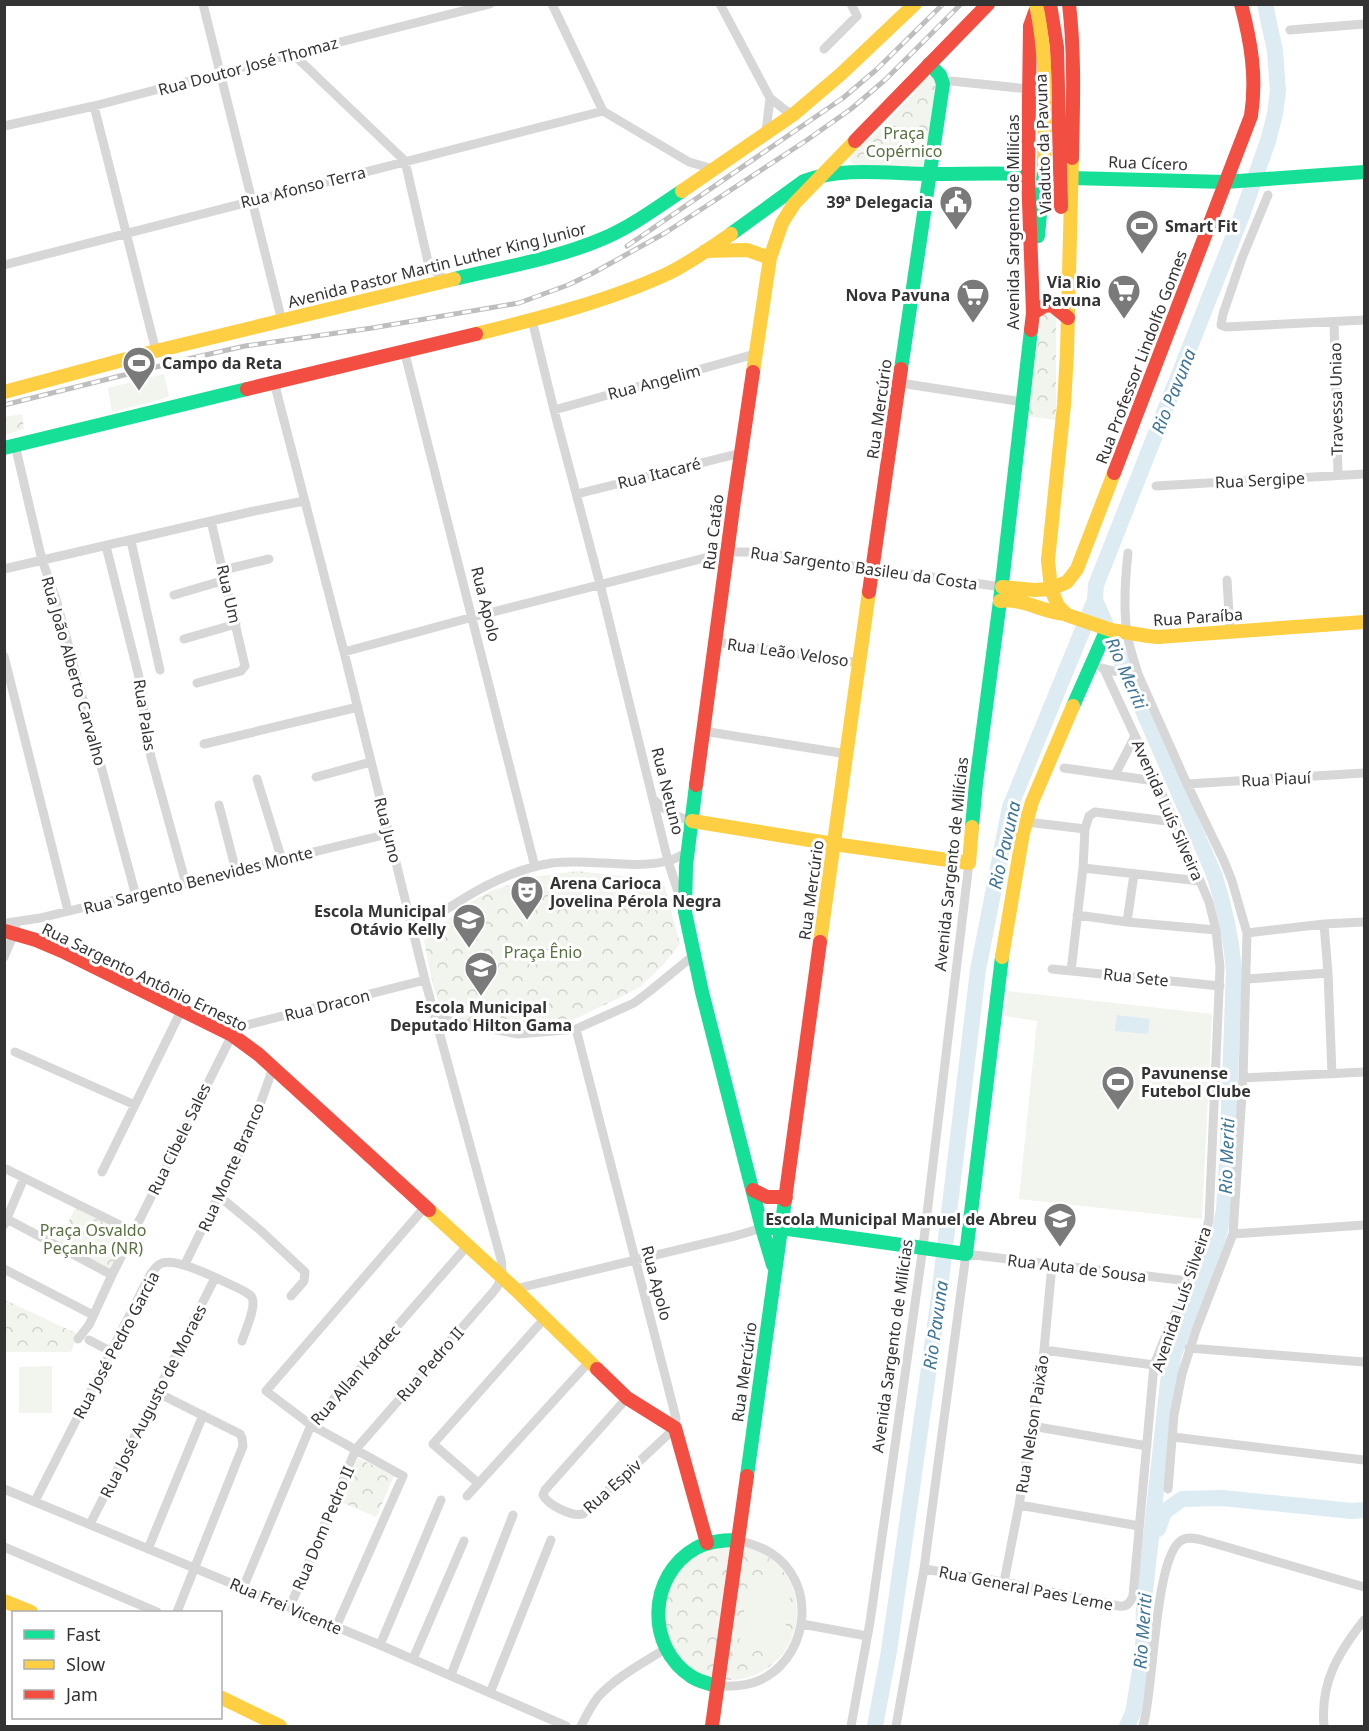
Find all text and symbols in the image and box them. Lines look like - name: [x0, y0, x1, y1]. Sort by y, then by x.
- street label: Rua Doutor José Thomaz: [156, 31, 340, 101]
- street label: Viaduto da Pavuna: [1030, 73, 1056, 215]
- street label: Avenida Sargento de Milícias: [1002, 114, 1024, 330]
- park label: Praça Copérnico: [866, 122, 942, 162]
- street label: Rua Cícero: [1108, 151, 1188, 175]
- street label: Rua Afonso Terra: [238, 161, 368, 213]
- public building icon: 39ª Delegacia: [938, 184, 974, 231]
- place label: 39ª Delegacia: [827, 191, 933, 213]
- sports icon: Smart Fit: [1124, 208, 1160, 255]
- place label: Smart Fit: [1165, 215, 1238, 237]
- street label: Avenida Pastor Martin Luther King Junior: [285, 217, 589, 313]
- street label: Rua Professor Lindolfo Gomes: [1090, 247, 1192, 467]
- place label: Via Rio Pavuna: [1042, 271, 1101, 311]
- supermarket icon: Via Rio Pavuna: [1106, 273, 1142, 320]
- supermarket icon: Nova Pavuna: [955, 277, 991, 324]
- place label: Nova Pavuna: [845, 284, 950, 306]
- street label: Travessa Uniao: [1324, 342, 1348, 456]
- sports icon: Campo da Reta: [121, 345, 157, 392]
- water label: Rio Pavuna: [1145, 345, 1201, 437]
- place label: Campo da Reta: [162, 352, 282, 374]
- street label: Rua Mercúrio: [861, 358, 897, 460]
- street label: Rua Angelim: [605, 359, 703, 405]
- street label: Rua Itacaré: [615, 452, 703, 494]
- street label: Rua Sergipe: [1214, 467, 1306, 493]
- street label: Rua Catão: [697, 493, 729, 571]
- street label: Rua Sargento Basileu da Costa: [749, 541, 979, 595]
- street label: Rua Um: [212, 562, 246, 626]
- street label: Rua Apolo: [466, 564, 506, 644]
- street label: Rua João Alberto Carvalho: [36, 574, 112, 768]
- street label: Rua Paraíba: [1152, 603, 1244, 631]
- street label: Rua Leão Veloso: [726, 633, 850, 671]
- water label: Rio Meriti: [1101, 633, 1154, 713]
- street label: Rua Palas: [128, 678, 162, 752]
- street label: Avenida Luís Silveira: [1127, 736, 1209, 884]
- street label: Rua Netuno: [647, 745, 689, 837]
- street label: Avenida Sargento de Milícias: [929, 756, 973, 972]
- street label: Rua Piauí: [1241, 766, 1312, 792]
- street label: Rua Juno: [369, 795, 407, 865]
- water label: Rio Pavuna: [982, 799, 1026, 891]
- street label: Rua Mercúrio: [793, 839, 829, 941]
- street label: Rua Sargento Benevides Monte: [81, 841, 315, 919]
- place label: Arena Carioca Jovelina Pérola Negra: [548, 872, 721, 912]
- theatre icon: Arena Carioca Jovelina Pérola Negra: [509, 874, 545, 921]
- place label: Escola Municipal Otávio Kelly: [314, 900, 447, 940]
- school or university icon: Escola Municipal Otávio Kelly: [451, 902, 487, 949]
- street label: Rua Sargento Antônio Ernesto: [38, 917, 252, 1037]
- park label: Praça Ênio: [504, 941, 582, 963]
- school or university icon: Escola Municipal Deputado Hilton Gama: [463, 950, 499, 997]
- street label: Rua Sete: [1102, 963, 1170, 991]
- street label: Rua Dracon: [282, 984, 372, 1026]
- place label: Escola Municipal Deputado Hilton Gama: [390, 996, 572, 1036]
- place label: Pavunense Futebol Clube: [1141, 1062, 1251, 1102]
- sports icon: Pavunense Futebol Clube: [1100, 1064, 1136, 1111]
- street label: Rua Cibele Sales: [142, 1079, 216, 1199]
- street label: Rua Monte Branco: [193, 1099, 269, 1235]
- water label: Rio Meriti: [1213, 1117, 1239, 1195]
- school or university icon: Escola Municipal Manuel de Abreu: [1042, 1201, 1078, 1248]
- place label: Escola Municipal Manuel de Abreu: [765, 1208, 1037, 1230]
- park label: Praça Osvaldo Peçanha (NR): [40, 1219, 146, 1259]
- street label: Avenida Luís Silveira: [1146, 1223, 1216, 1375]
- street label: Avenida Sargento de Milícias: [866, 1238, 918, 1454]
- street label: Rua Apolo: [636, 1243, 678, 1323]
- street label: Rua Auta de Sousa: [1006, 1249, 1148, 1287]
- street label: Rua José Pedro Garcia: [68, 1267, 164, 1423]
- water label: Rio Pavuna: [917, 1279, 953, 1371]
- street label: Rua José Augusto de Moraes: [95, 1301, 211, 1501]
- street label: Rua Allan Kardec: [305, 1320, 405, 1430]
- street label: Rua Mercúrio: [726, 1321, 762, 1423]
- street label: Rua Pedro II: [391, 1322, 469, 1406]
- street label: Rua Nelson Paixão: [1010, 1353, 1054, 1495]
- street label: Rua Espiv: [578, 1453, 647, 1518]
- street label: Rua Dom Pedro II: [287, 1462, 359, 1594]
- street label: Rua General Paes Leme: [937, 1560, 1115, 1616]
- street label: Rua Frei Vicente: [226, 1572, 346, 1640]
- water label: Rio Meriti: [1127, 1592, 1157, 1670]
- legend: [12, 1611, 222, 1719]
- text: Fast: [66, 1622, 101, 1646]
- text: Slow: [66, 1652, 105, 1676]
- text: Jam: [64, 1682, 98, 1706]

